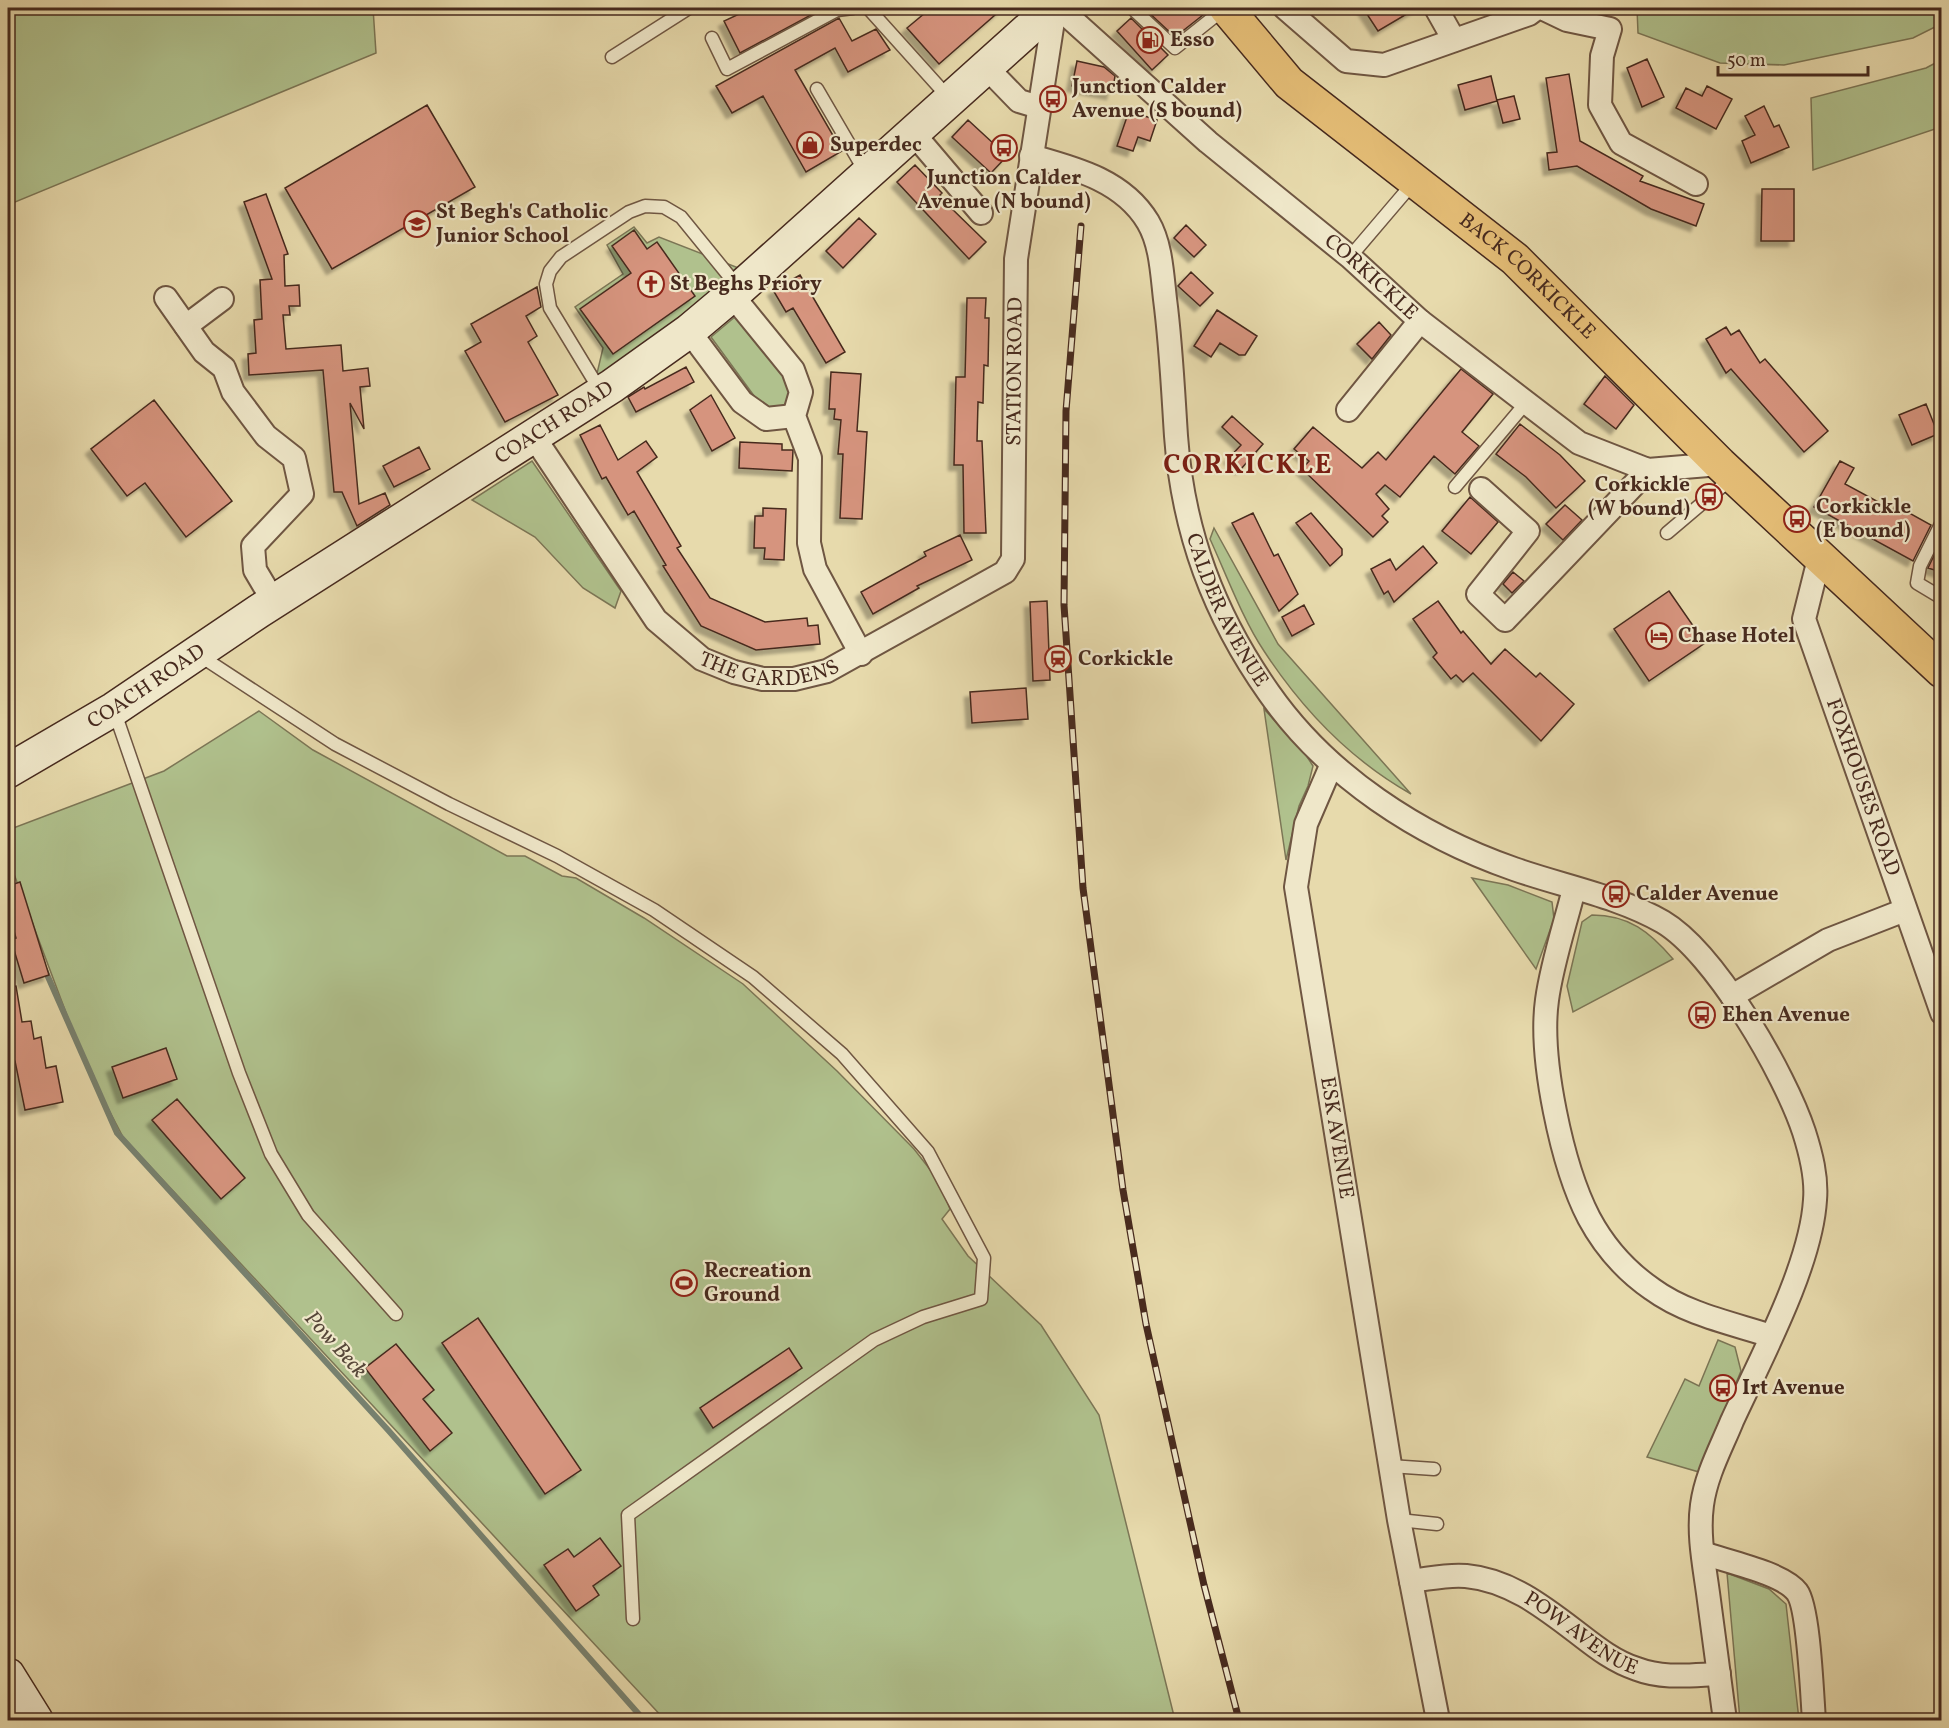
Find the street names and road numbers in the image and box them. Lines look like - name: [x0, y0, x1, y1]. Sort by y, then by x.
- street label: BACK CORKICKLE: [1453, 206, 1602, 346]
- street label: CORKICKLE: [1318, 227, 1424, 327]
- street label: STATION ROAD: [1000, 297, 1030, 446]
- street label: COACH ROAD: [489, 374, 619, 472]
- street label: CALDER AVENUE: [1179, 530, 1275, 693]
- street label: COACH ROAD: [82, 637, 211, 736]
- street label: THE GARDENS: [695, 645, 845, 694]
- street label: FOXHOUSES ROAD: [1818, 695, 1907, 880]
- street label: ESK AVENUE: [1313, 1074, 1361, 1201]
- street label: POW AVENUE: [1519, 1584, 1642, 1683]

